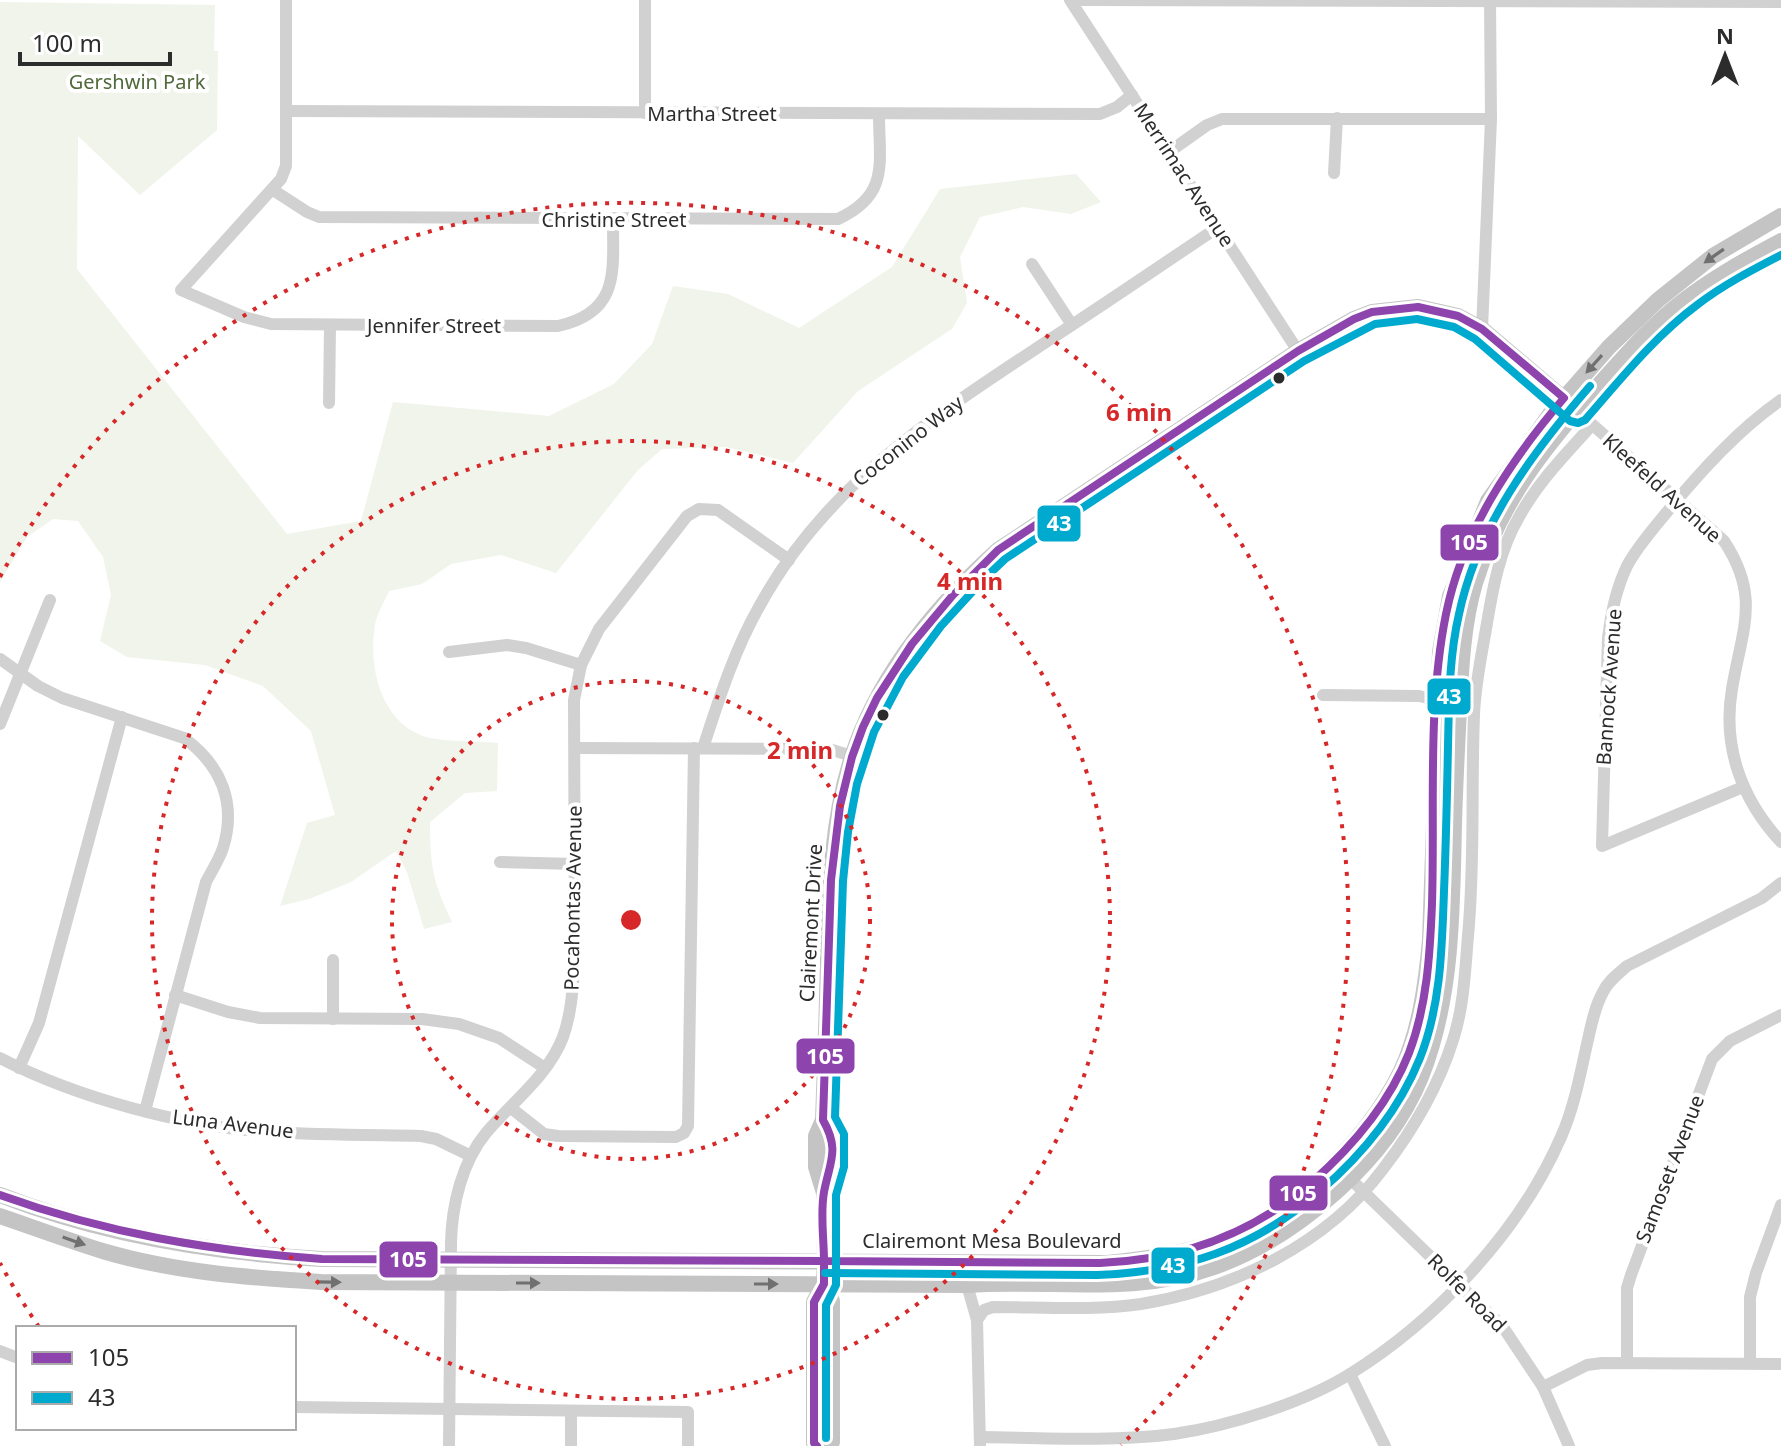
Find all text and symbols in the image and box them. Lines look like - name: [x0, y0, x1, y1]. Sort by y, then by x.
- scale bar: [20, 16, 170, 66]
- north arrow: [1685, 16, 1765, 96]
- text: N: [1716, 20, 1734, 50]
- text: 100 m: [32, 26, 102, 59]
- park label: Gershwin Park: [69, 68, 206, 95]
- street label: Merrimac Avenue: [1128, 98, 1241, 252]
- street label: Martha Street: [647, 100, 777, 127]
- street label: Christine Street: [541, 206, 687, 233]
- one-way arrow: [1704, 248, 1725, 263]
- street label: Jennifer Street: [365, 312, 501, 339]
- one-way arrow: [1585, 354, 1603, 374]
- unlabelled marker: [1271, 370, 1287, 386]
- street label: Coconino Way: [847, 388, 969, 492]
- text: 6 min: [1106, 395, 1172, 428]
- street label: Kleefeld Avenue: [1597, 427, 1728, 548]
- line badge: 43: [1036, 504, 1082, 543]
- text: 43: [1046, 507, 1072, 537]
- line badge: 105: [1439, 523, 1500, 562]
- text: 105: [1450, 526, 1488, 556]
- text: 4 min: [937, 564, 1003, 597]
- street label: Bannock Avenue: [1590, 608, 1627, 766]
- line badge: 43: [1426, 677, 1472, 716]
- text: 43: [1436, 680, 1462, 710]
- unlabelled marker: [875, 707, 891, 723]
- text: 2 min: [767, 733, 833, 766]
- street label: Pocahontas Avenue: [557, 805, 588, 991]
- street label: Clairemont Drive: [793, 843, 828, 1003]
- centre of rings: [617, 906, 645, 934]
- line badge: 105: [795, 1037, 856, 1075]
- text: 105: [806, 1040, 844, 1070]
- street label: Samoset Avenue: [1629, 1091, 1710, 1247]
- street label: Luna Avenue: [171, 1103, 295, 1144]
- line badge: 105: [1268, 1174, 1329, 1212]
- text: 105: [1279, 1177, 1317, 1207]
- street label: Clairemont Mesa Boulevard: [862, 1227, 1122, 1254]
- one-way arrow: [62, 1235, 86, 1247]
- line badge: 105: [378, 1240, 439, 1279]
- text: 105: [389, 1243, 427, 1273]
- line badge: 43: [1150, 1246, 1196, 1285]
- street label: Rolfe Road: [1422, 1247, 1513, 1338]
- text: 43: [1160, 1249, 1186, 1279]
- one-way arrow: [317, 1276, 343, 1288]
- one-way arrow: [516, 1277, 541, 1289]
- one-way arrow: [754, 1278, 779, 1290]
- legend: [16, 1326, 296, 1430]
- text: 105: [88, 1340, 129, 1373]
- text: 43: [88, 1380, 115, 1413]

